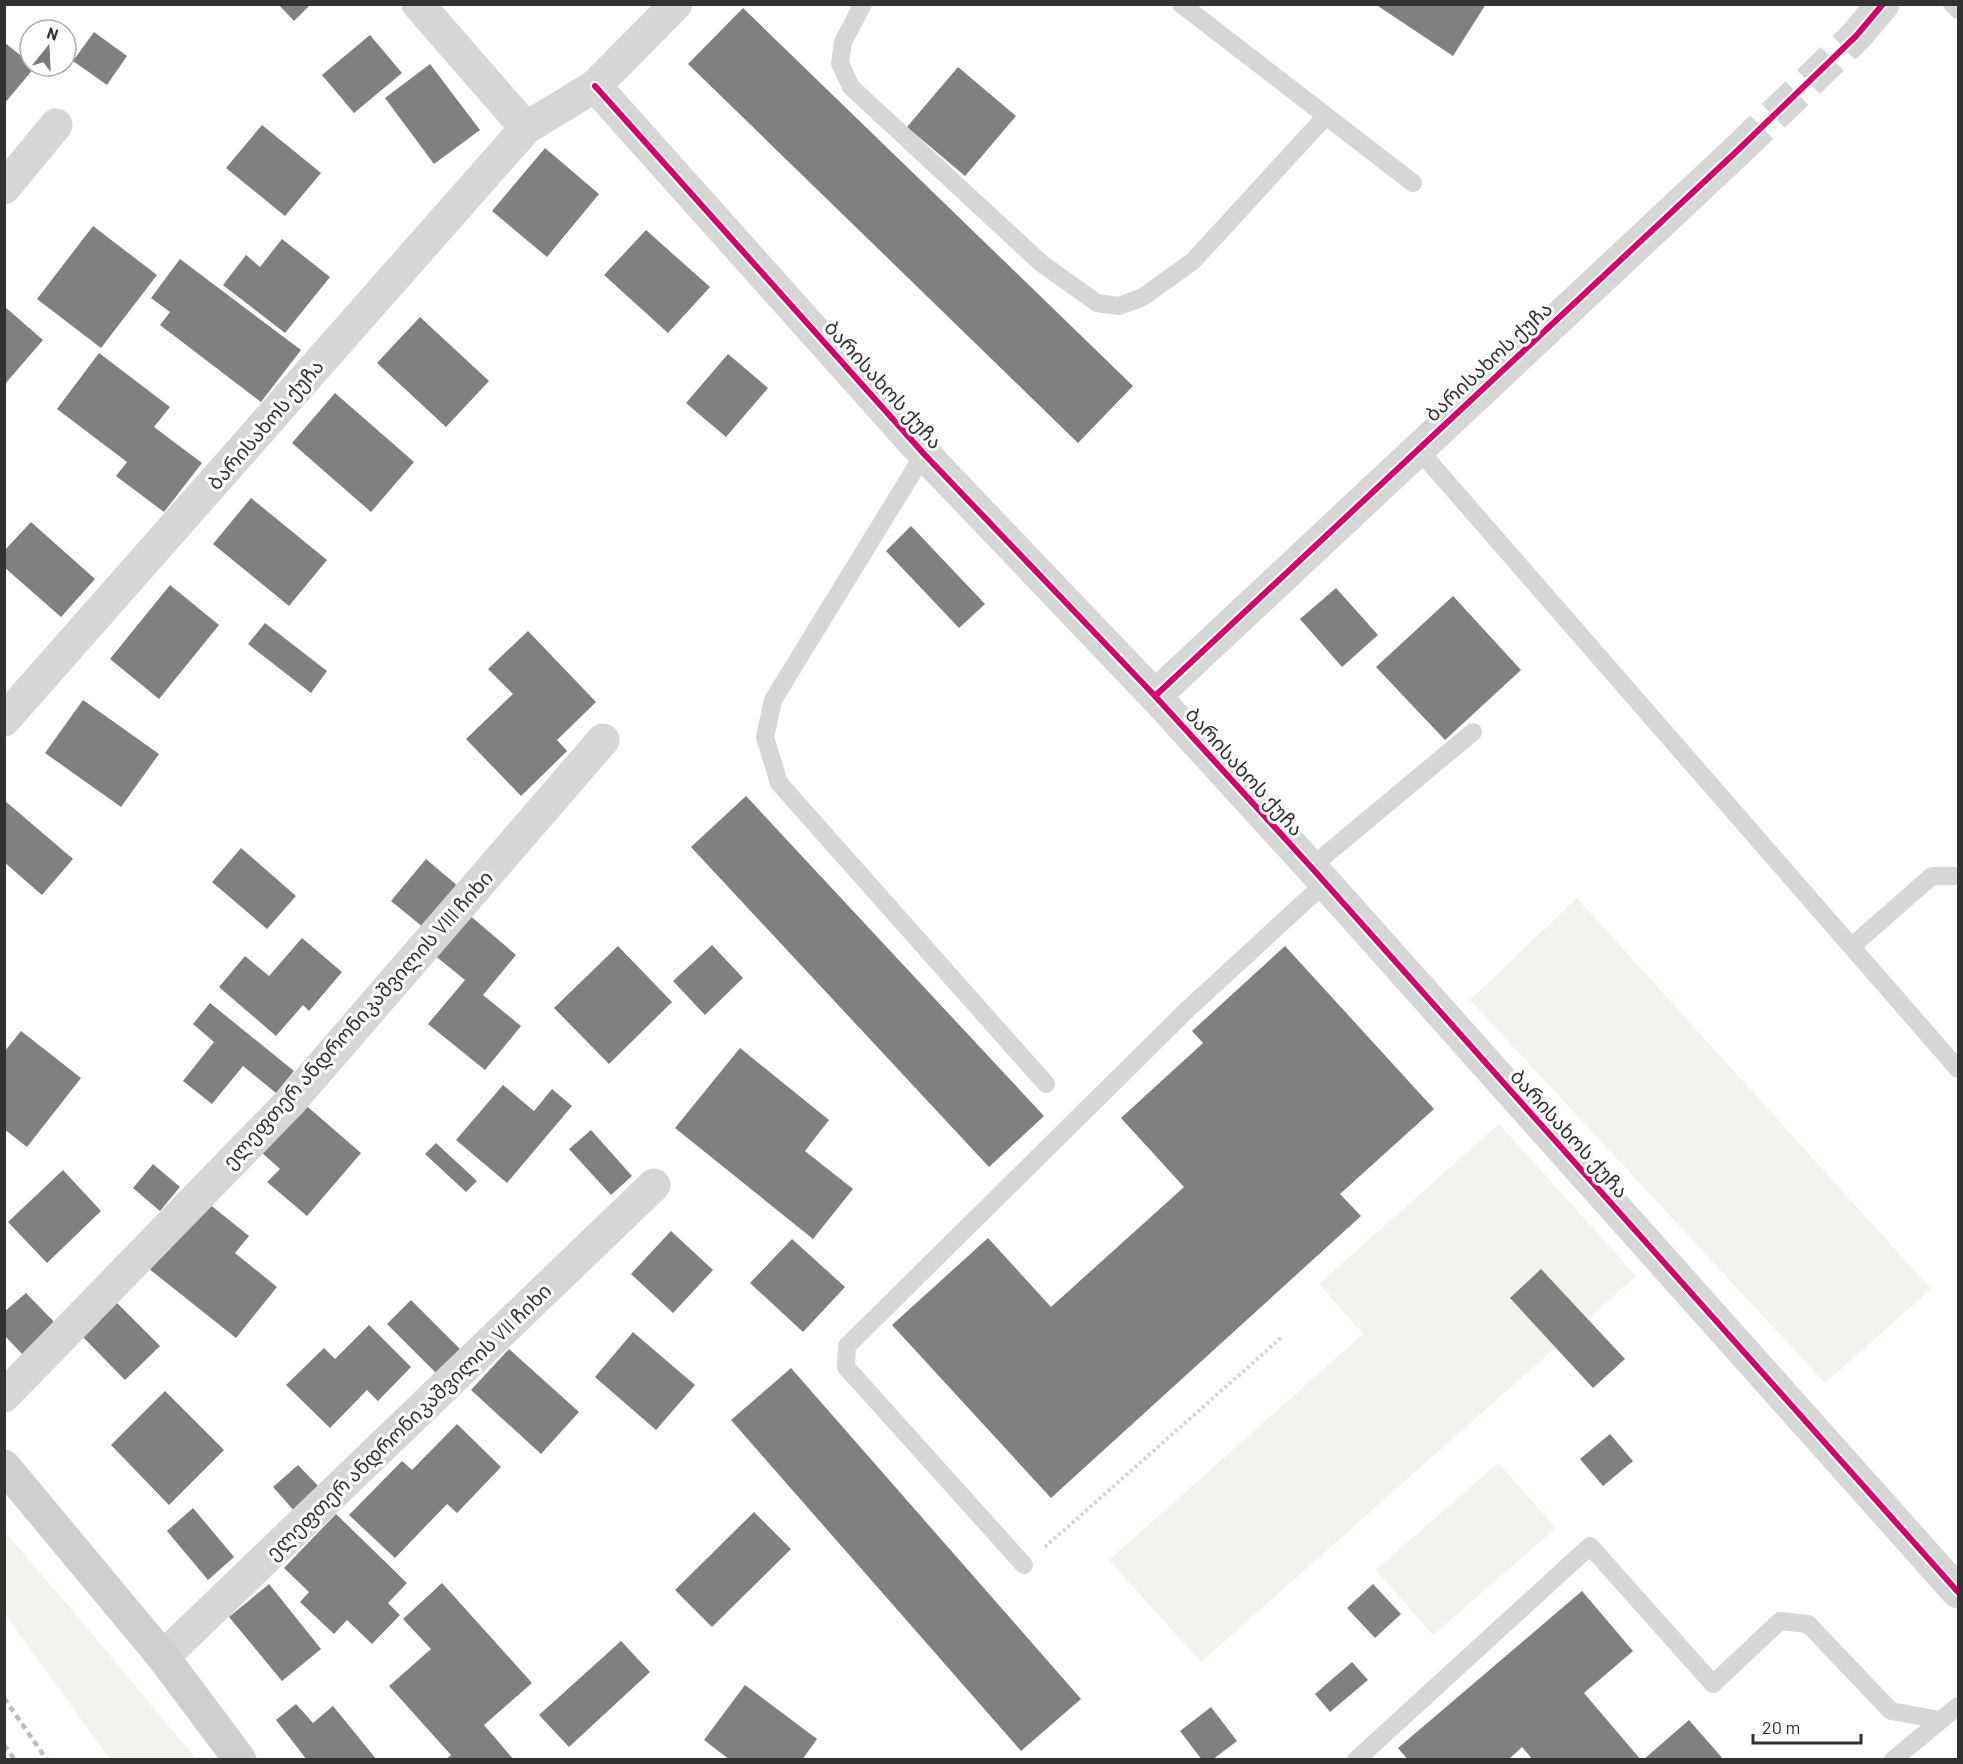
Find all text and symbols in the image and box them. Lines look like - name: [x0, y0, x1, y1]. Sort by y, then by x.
- north arrow: [18, 18, 78, 78]
- text: N: [45, 23, 61, 44]
- street label: ბარისახოს ქუჩა: [1420, 296, 1557, 427]
- street label: ბარისახოს ქუჩა: [819, 315, 948, 454]
- street label: ბარისახოს ქუჩა: [202, 354, 329, 495]
- street label: ბარისახოს ქუჩა: [1180, 702, 1309, 841]
- street label: ელეფთერ ანდრონიკაშვილის VIII ჩიხი: [217, 865, 499, 1174]
- street label: ბარისახოს ქუჩა: [1505, 1064, 1634, 1203]
- street label: ელეფთერ ანდრონიკაშვილის VII ჩიხი: [260, 1278, 557, 1566]
- scale bar: [1753, 1707, 1861, 1745]
- text: 20 m: [1762, 1716, 1800, 1738]

